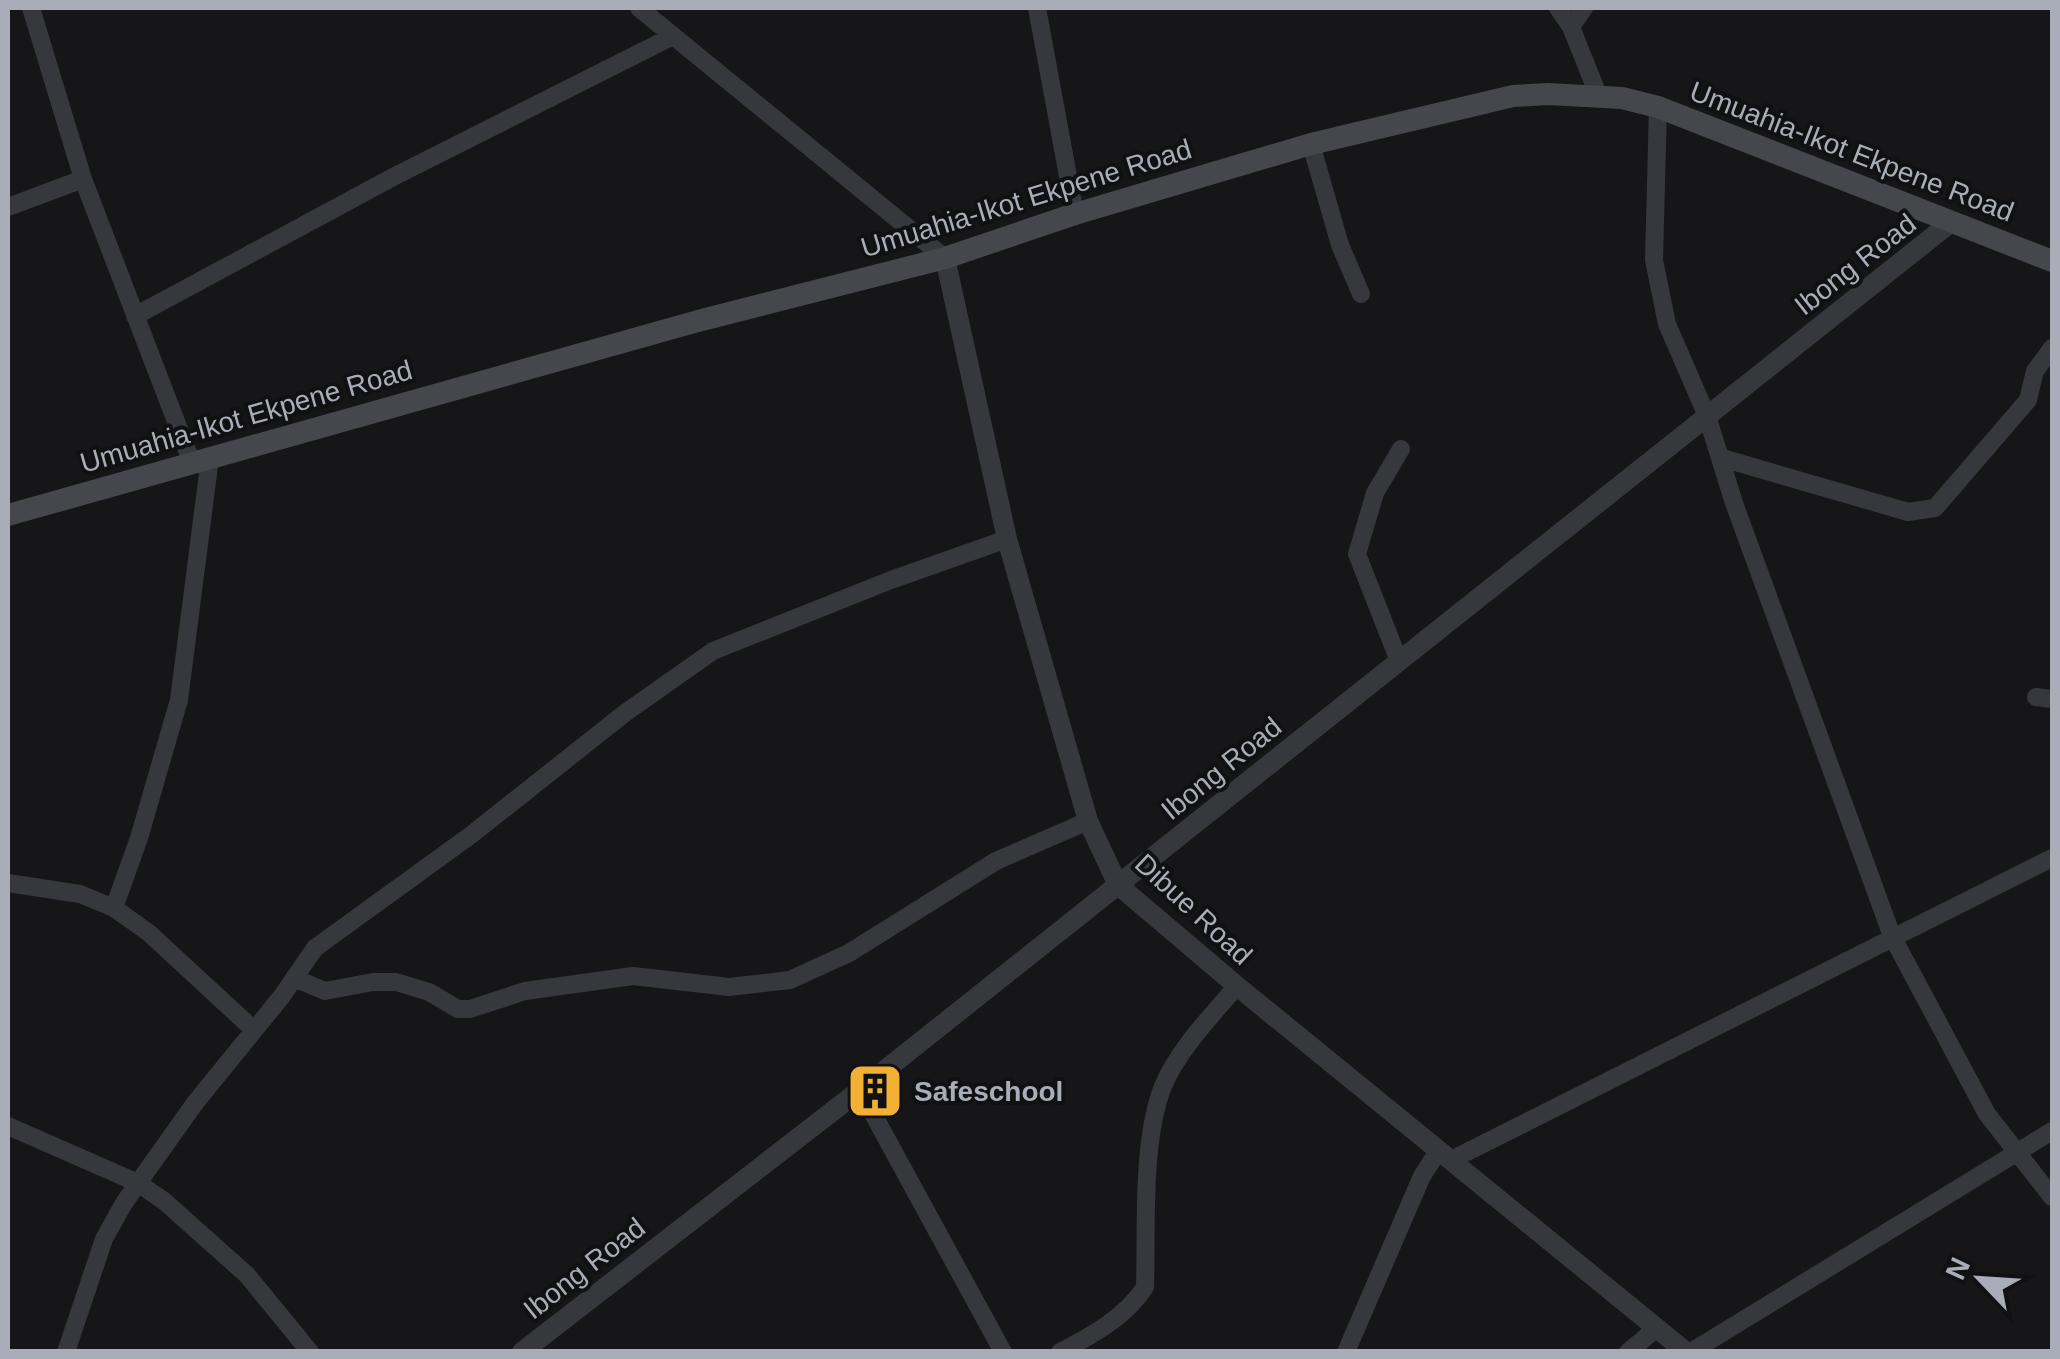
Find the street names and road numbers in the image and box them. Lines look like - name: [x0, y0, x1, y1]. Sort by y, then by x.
- street label: Umuahia-Ikot Ekpene Road: [1686, 75, 2018, 228]
- street label: Umuahia-Ikot Ekpene Road: [857, 133, 1195, 264]
- street label: Ibong Road: [1789, 208, 1922, 321]
- street label: Umuahia-Ikot Ekpene Road: [77, 354, 416, 479]
- street label: Ibong Road: [1155, 711, 1287, 826]
- street label: Dibue Road: [1129, 848, 1258, 971]
- street label: Ibong Road: [518, 1212, 651, 1325]

